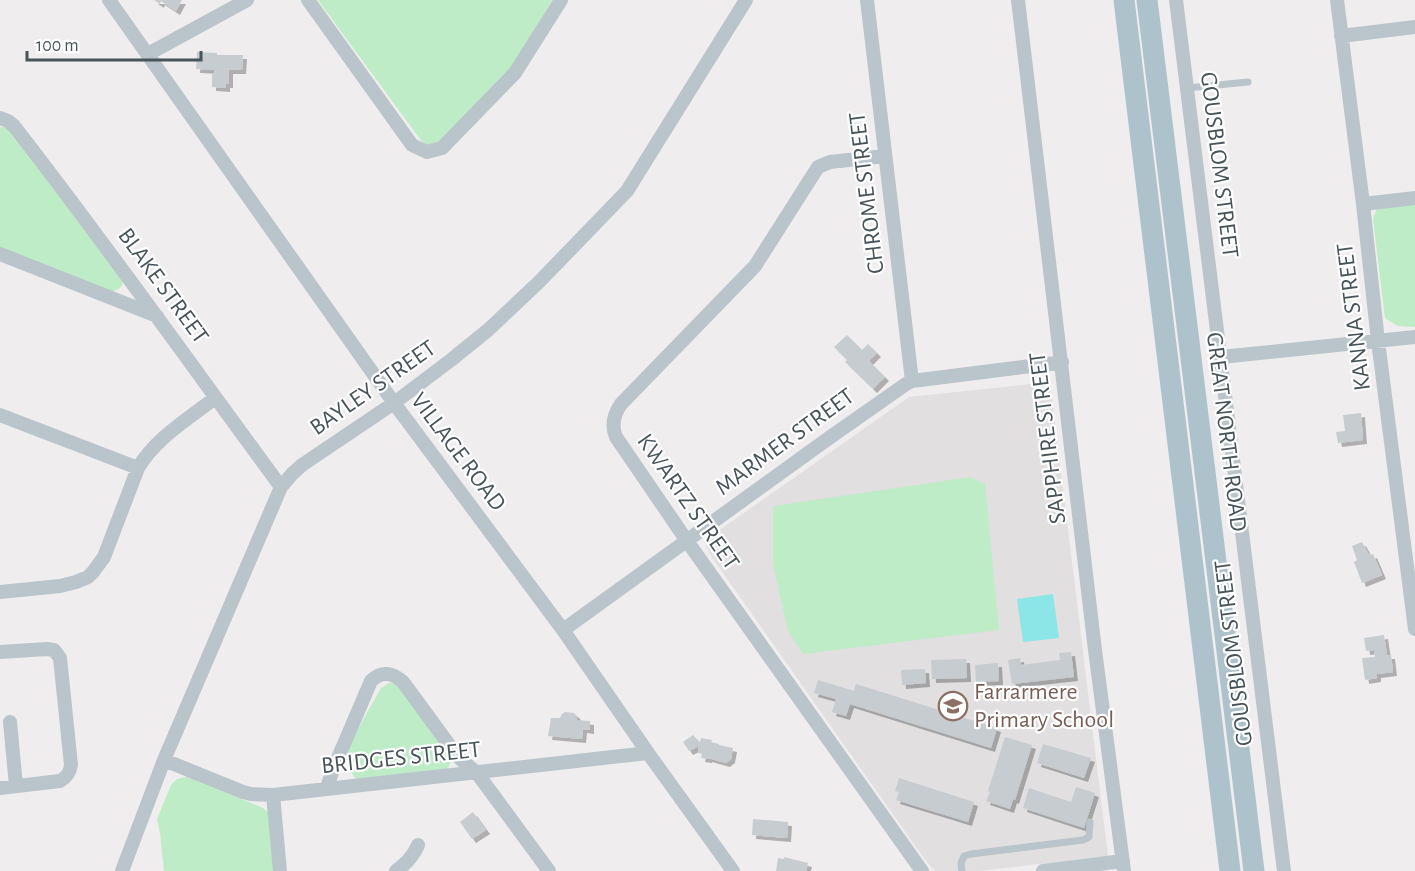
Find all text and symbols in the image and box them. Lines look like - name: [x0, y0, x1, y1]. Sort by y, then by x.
- scale bar: [27, 24, 201, 62]
- text: 100 m: [36, 37, 79, 55]
- street label: GOUSBLOM STREET: [1196, 71, 1242, 260]
- street label: CHROME STREET: [845, 111, 889, 275]
- street label: BLAKE STREET: [113, 224, 213, 348]
- street label: KANNA STREET: [1333, 242, 1375, 392]
- street label: GREAT NORTH ROAD: [1202, 331, 1250, 533]
- street label: BAYLEY STREET: [306, 336, 440, 440]
- street label: SAPPHIRE STREET: [1026, 351, 1070, 525]
- street label: MARMER STREET: [711, 384, 859, 500]
- street label: VILLAGE ROAD: [406, 389, 510, 515]
- street label: KWARTZ STREET: [632, 430, 744, 574]
- street label: GOUSBLOM STREET: [1211, 558, 1257, 747]
- place label: Farrarmere Primary School: [974, 680, 1114, 732]
- school or university icon: Farrarmere Primary School: [937, 690, 969, 722]
- street label: BRIDGES STREET: [320, 738, 482, 778]

